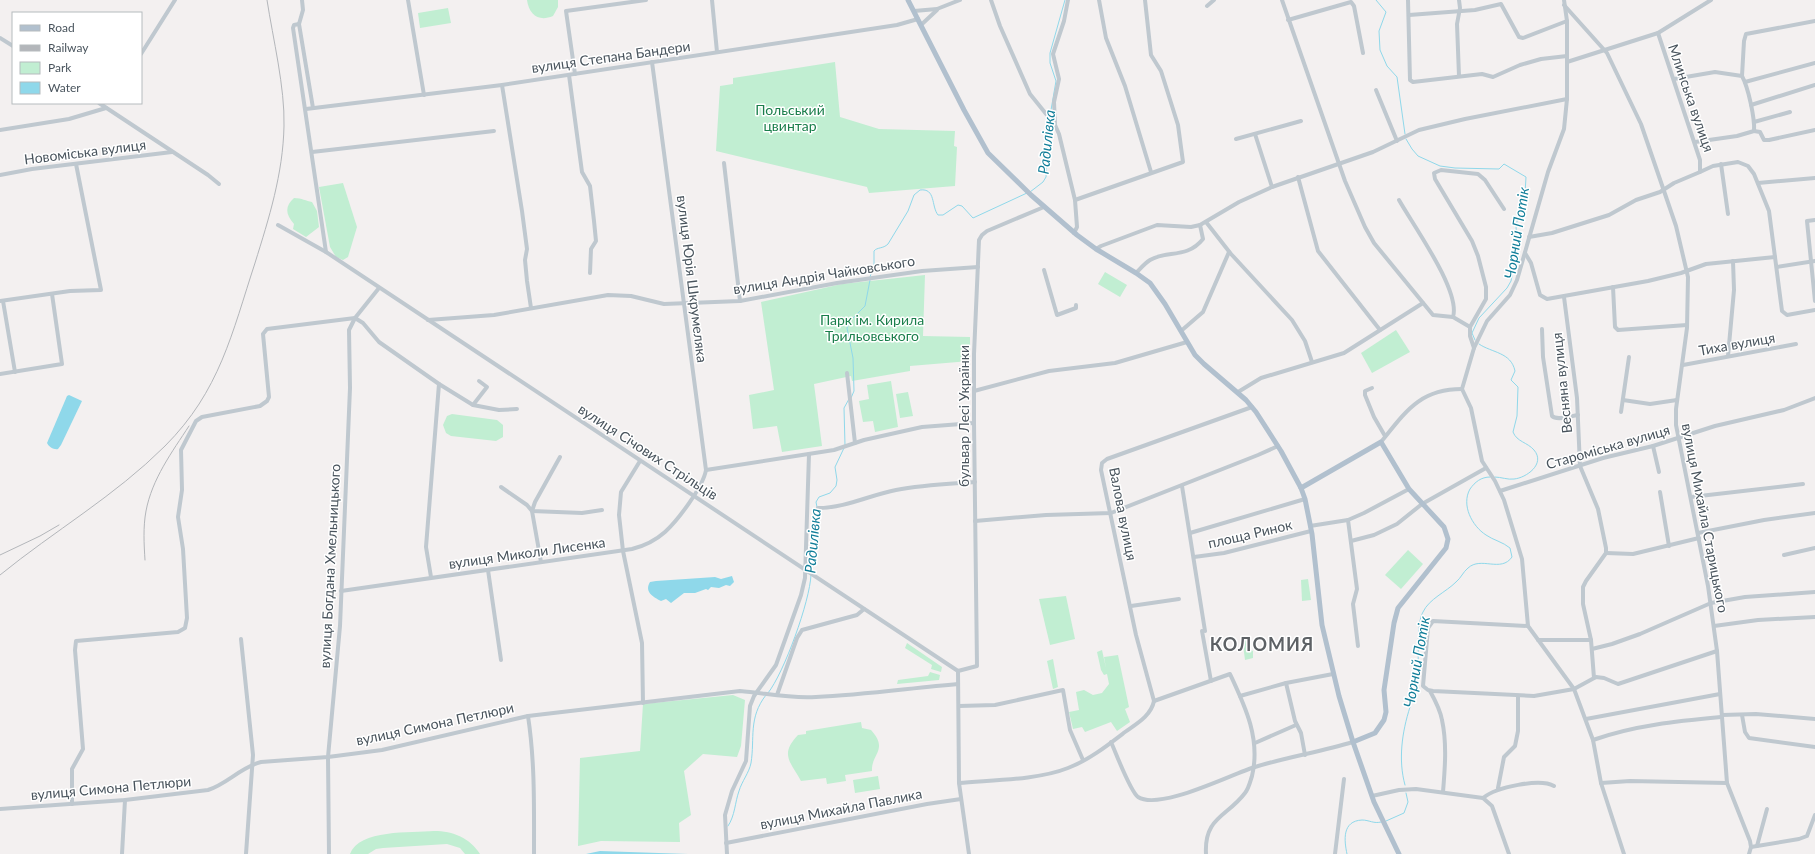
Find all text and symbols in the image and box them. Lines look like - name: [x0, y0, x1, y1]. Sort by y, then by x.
- legend: [12, 12, 142, 104]
- text: Road: [48, 20, 75, 35]
- street label: вулиця Степана Бандери: [530, 37, 692, 76]
- text: Railway: [48, 40, 89, 55]
- street label: Млинська вулиця: [1665, 42, 1718, 154]
- text: Park: [48, 60, 72, 75]
- text: Water: [48, 80, 81, 95]
- park label: Польський цвинтар: [755, 101, 825, 134]
- water label: Радилівка: [1034, 108, 1058, 175]
- street label: Новоміська вулиця: [23, 136, 147, 167]
- water label: Чорний Потік: [1500, 185, 1532, 280]
- street label: вулиця Юрія Шкрумеляка: [674, 194, 711, 364]
- street label: вулиця Андрія Чайковського: [732, 252, 916, 297]
- park label: Парк ім. Кирила Трильовського: [820, 311, 924, 344]
- street label: Тиха вулиця: [1697, 328, 1776, 359]
- street label: Весняна вулиця: [1548, 332, 1575, 434]
- street label: бульвар Лесі Українки: [955, 345, 972, 487]
- street label: вулиця Січових Стрільців: [575, 400, 721, 503]
- street label: Староміська вулиця: [1544, 421, 1672, 472]
- street label: вулиця Михайла Старицького: [1679, 422, 1732, 614]
- street label: вулиця Богдана Хмельницького: [316, 463, 343, 669]
- street label: Валова вулиця: [1106, 466, 1141, 562]
- water label: Радилівка: [800, 508, 824, 574]
- street label: площа Ринок: [1206, 515, 1294, 551]
- street label: вулиця Миколи Лисенка: [447, 533, 606, 572]
- water label: Чорний Потік: [1399, 614, 1433, 709]
- district label: КОЛОМИЯ: [1210, 633, 1314, 655]
- street label: вулиця Симона Петлюри: [354, 698, 515, 749]
- street label: вулиця Симона Петлюри: [30, 772, 192, 803]
- street label: вулиця Михайла Павлика: [758, 784, 923, 833]

